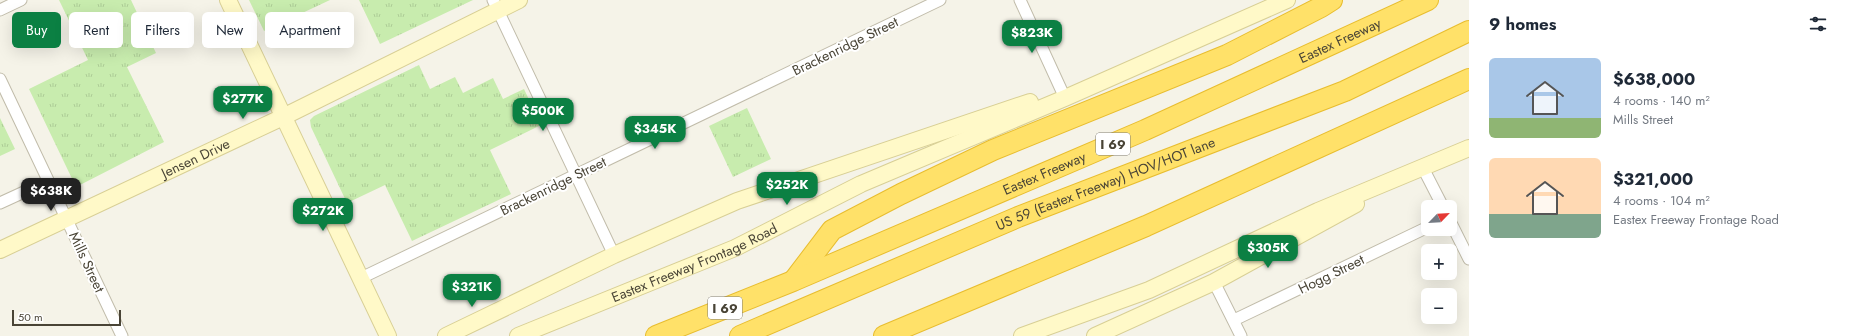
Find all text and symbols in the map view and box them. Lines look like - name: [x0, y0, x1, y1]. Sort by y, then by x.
- street label: Brackenridge Street: [789, 11, 902, 80]
- chip: Buy: [12, 12, 61, 48]
- chip: Rent: [69, 12, 123, 48]
- chip: Filters: [131, 12, 194, 48]
- chip: New: [202, 12, 257, 48]
- chip: Apartment: [265, 12, 354, 48]
- text: 9 homes: [1489, 12, 1557, 36]
- street label: Eastex Freeway: [1295, 13, 1385, 68]
- icon: filters: [1807, 13, 1829, 35]
- pin: $823K: [1004, 20, 1060, 54]
- text: $823K: [1011, 23, 1053, 42]
- text: $638,000: [1613, 67, 1695, 91]
- icon: home: [1521, 74, 1569, 122]
- pin: $277K: [215, 86, 271, 120]
- text: $277K: [222, 89, 264, 108]
- text: 4 rooms · 140 m²: [1613, 91, 1710, 110]
- pin: $500K: [515, 98, 571, 132]
- text: $500K: [522, 101, 564, 120]
- text: Mills Street: [1613, 110, 1673, 129]
- pin: $345K: [627, 116, 683, 150]
- text: $345K: [634, 119, 676, 138]
- street label: US 59 (Eastex Freeway) HOV/HOT lane: [993, 132, 1218, 235]
- street label: Jensen Drive: [156, 133, 233, 184]
- road number: I 69: [1096, 133, 1130, 155]
- street label: Eastex Freeway: [1000, 146, 1090, 200]
- street label: Brackenridge Street: [497, 151, 610, 220]
- text: $321,000: [1613, 167, 1693, 191]
- pin: $252K: [759, 172, 815, 206]
- icon: home: [1521, 174, 1569, 222]
- text: $252K: [766, 175, 808, 194]
- pin: $638K: [23, 178, 79, 212]
- text: $638K: [30, 181, 72, 200]
- text: 4 rooms · 104 m²: [1613, 191, 1710, 210]
- pin: $272K: [295, 198, 351, 232]
- north arrow: [1421, 200, 1457, 236]
- map controls: [1421, 200, 1457, 324]
- text: $272K: [302, 201, 344, 220]
- text: Eastex Freeway Frontage Road: [1613, 210, 1779, 229]
- street label: Eastex Freeway Frontage Road: [608, 218, 781, 307]
- street label: Mills Street: [64, 228, 110, 296]
- pin: $305K: [1240, 235, 1296, 269]
- text: $305K: [1247, 238, 1289, 257]
- button: +: [1421, 244, 1457, 280]
- street label: Hogg Street: [1295, 249, 1368, 299]
- pin: $321K: [444, 274, 500, 308]
- text: $321K: [452, 277, 492, 296]
- button: −: [1421, 288, 1457, 324]
- road number: I 69: [708, 297, 742, 319]
- scale bar: [12, 308, 121, 327]
- text: 50 m: [18, 309, 43, 325]

